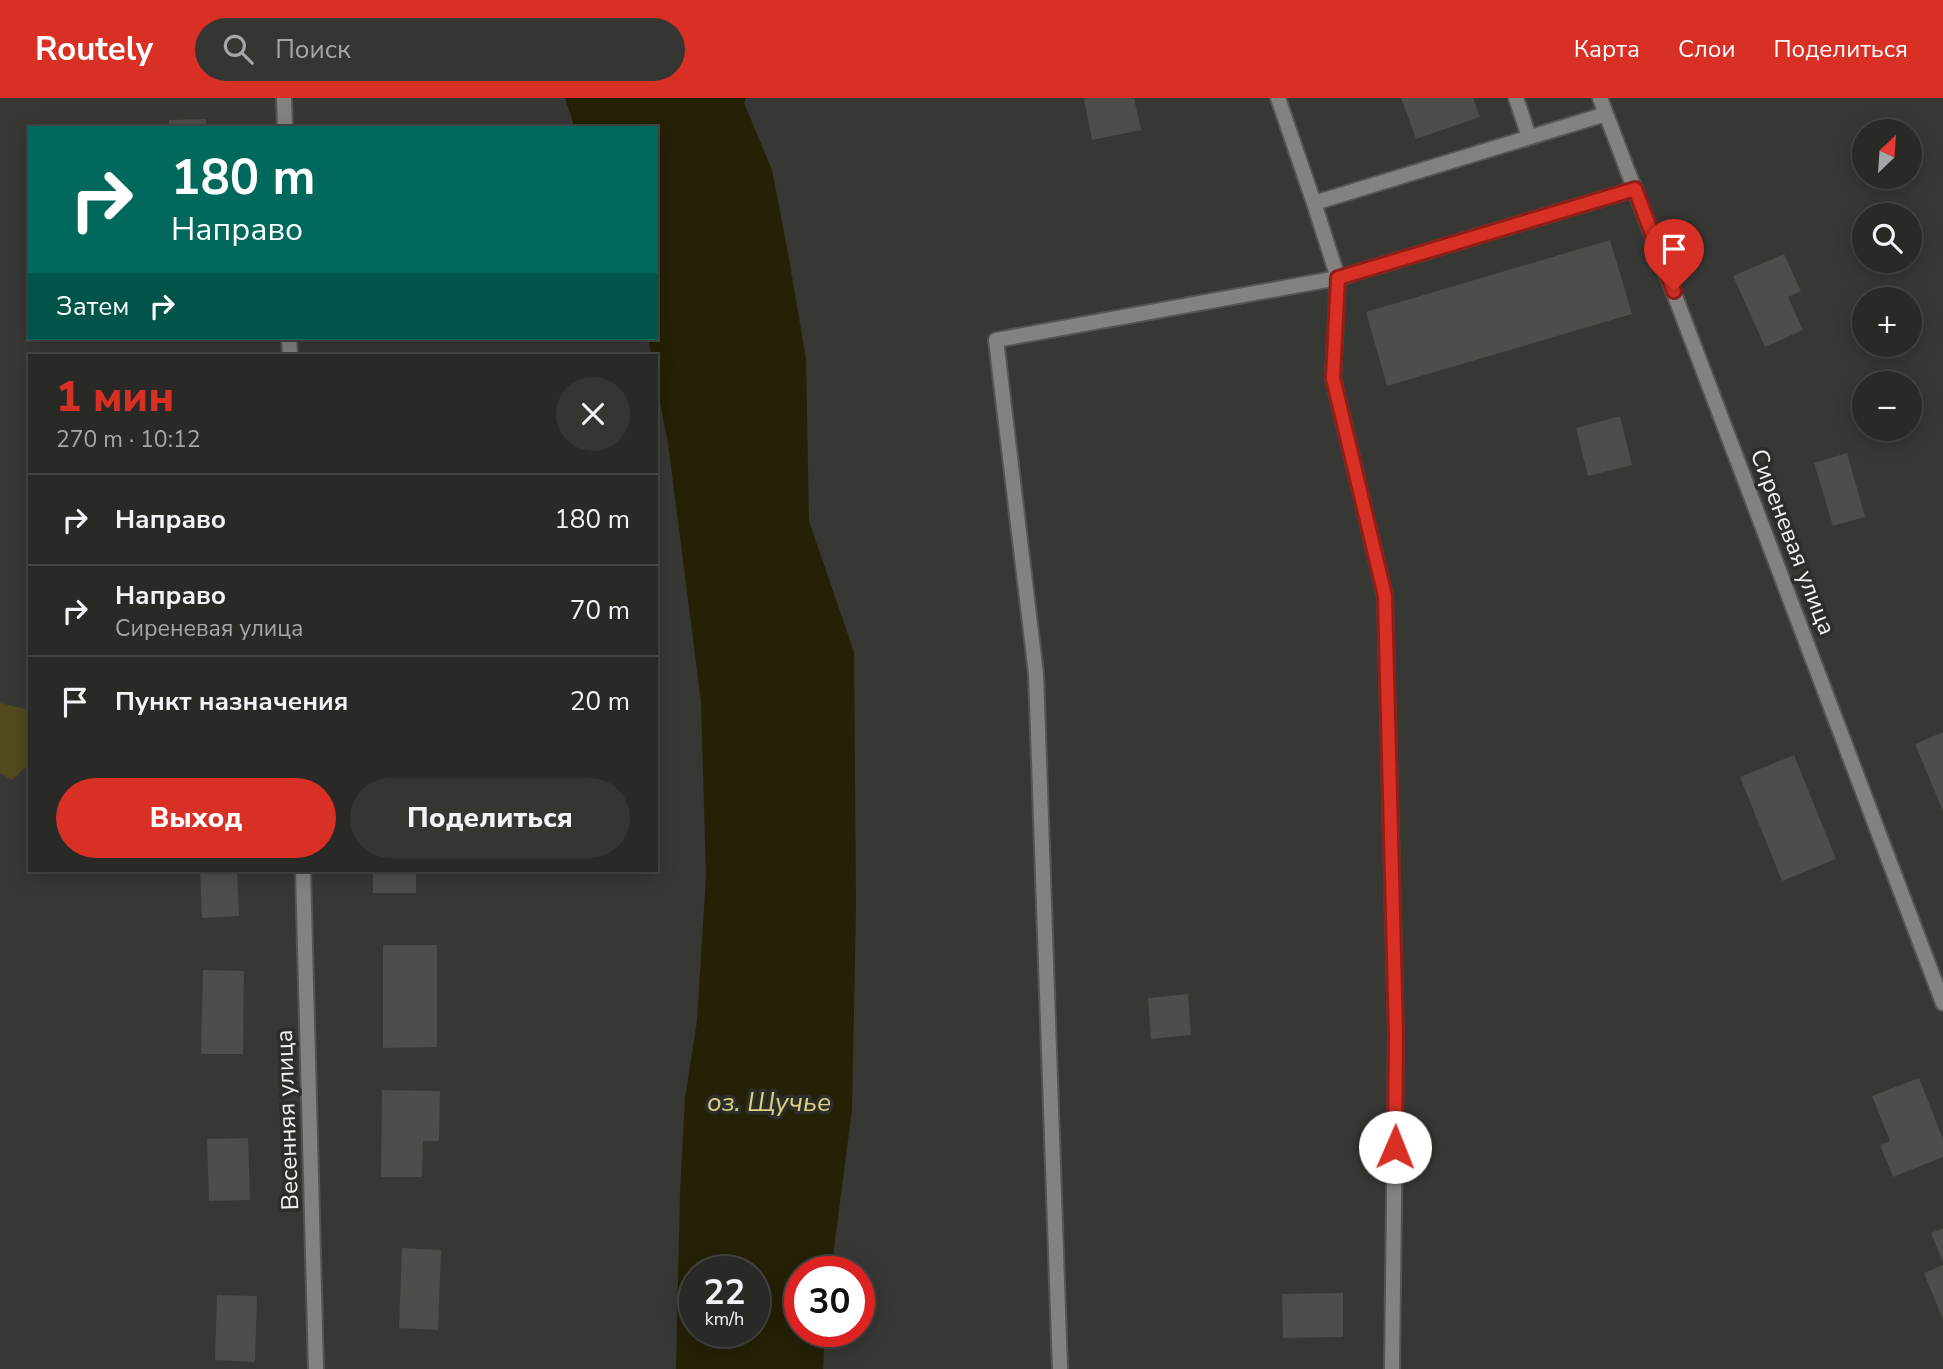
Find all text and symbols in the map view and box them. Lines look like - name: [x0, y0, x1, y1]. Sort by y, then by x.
- search box: [195, 18, 685, 81]
- text: Routely: [35, 27, 153, 72]
- icon: search: [219, 30, 257, 68]
- text: Поиск: [275, 32, 351, 67]
- text: Карта: [1574, 33, 1640, 65]
- text: Слои: [1678, 33, 1735, 65]
- text: Поделиться: [1773, 33, 1908, 65]
- north arrow: [1852, 119, 1922, 189]
- map controls: [1852, 119, 1922, 441]
- text: 180 m: [171, 144, 315, 211]
- icon: right: [56, 154, 147, 245]
- button: search: [1852, 203, 1922, 273]
- text: Направо: [171, 208, 303, 251]
- pin: [1644, 219, 1704, 291]
- icon: arrive: [1655, 230, 1693, 268]
- icon: right: [143, 287, 181, 325]
- button: +: [1852, 287, 1922, 357]
- text: Затем: [56, 289, 129, 324]
- text: 1 мин: [56, 369, 174, 426]
- button: −: [1852, 371, 1922, 441]
- button: close: [556, 377, 630, 451]
- text: 270 m · 10:12: [56, 424, 201, 455]
- street label: Сиреневая улица: [1743, 444, 1843, 640]
- icon: right: [56, 501, 94, 539]
- text: Направо: [115, 502, 226, 537]
- text: 180 m: [554, 502, 630, 537]
- text: Направо: [115, 578, 226, 613]
- icon: right: [56, 592, 94, 630]
- text: 70 m: [570, 593, 630, 628]
- text: Сиреневая улица: [115, 613, 303, 644]
- icon: arrive: [56, 683, 94, 721]
- text: Пункт назначения: [115, 684, 348, 719]
- text: 20 m: [570, 684, 630, 719]
- button: Выход: [56, 778, 336, 858]
- button: Поделиться: [350, 778, 630, 858]
- street label: Весенняя улица: [268, 1029, 306, 1211]
- water label: оз. Щучье: [707, 1085, 831, 1120]
- position arrow: [1358, 1110, 1432, 1184]
- speed limit sign: 30: [784, 1256, 875, 1347]
- text: 22: [703, 1269, 746, 1316]
- text: km/h: [705, 1307, 744, 1331]

